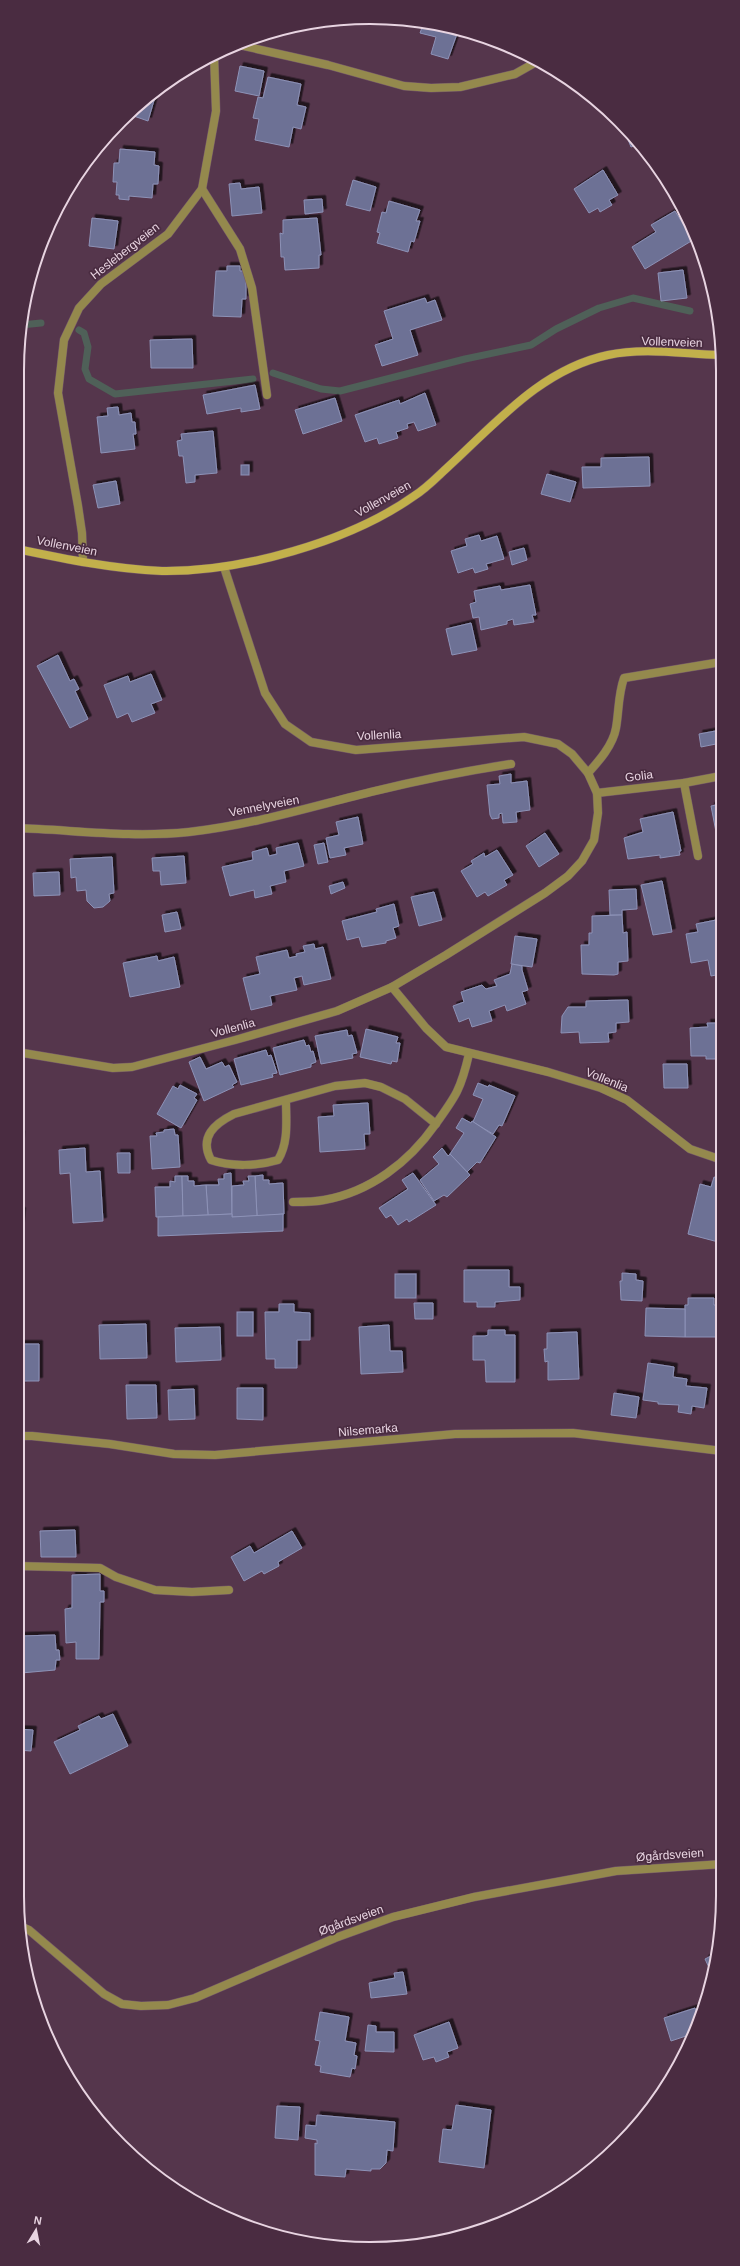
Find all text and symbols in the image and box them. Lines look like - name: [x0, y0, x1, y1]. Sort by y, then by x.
- street label: Heslebergveien: [88, 220, 162, 282]
- street label: Vollenveien: [641, 334, 703, 350]
- street label: Vollenveien: [353, 478, 413, 520]
- street label: Vollenveien: [36, 533, 98, 559]
- street label: Vollenlia: [356, 727, 402, 743]
- street label: Golia: [624, 767, 654, 785]
- street label: Vennelyveien: [228, 792, 300, 820]
- street label: Vollenlia: [210, 1015, 257, 1041]
- street label: Vollenlia: [584, 1065, 631, 1095]
- street label: Nilsemarka: [337, 1420, 399, 1440]
- street label: Øgårdsveien: [636, 1846, 704, 1864]
- street label: Øgårdsveien: [317, 1902, 385, 1938]
- north arrow: [16, 2210, 56, 2250]
- text: N: [33, 2214, 43, 2227]

